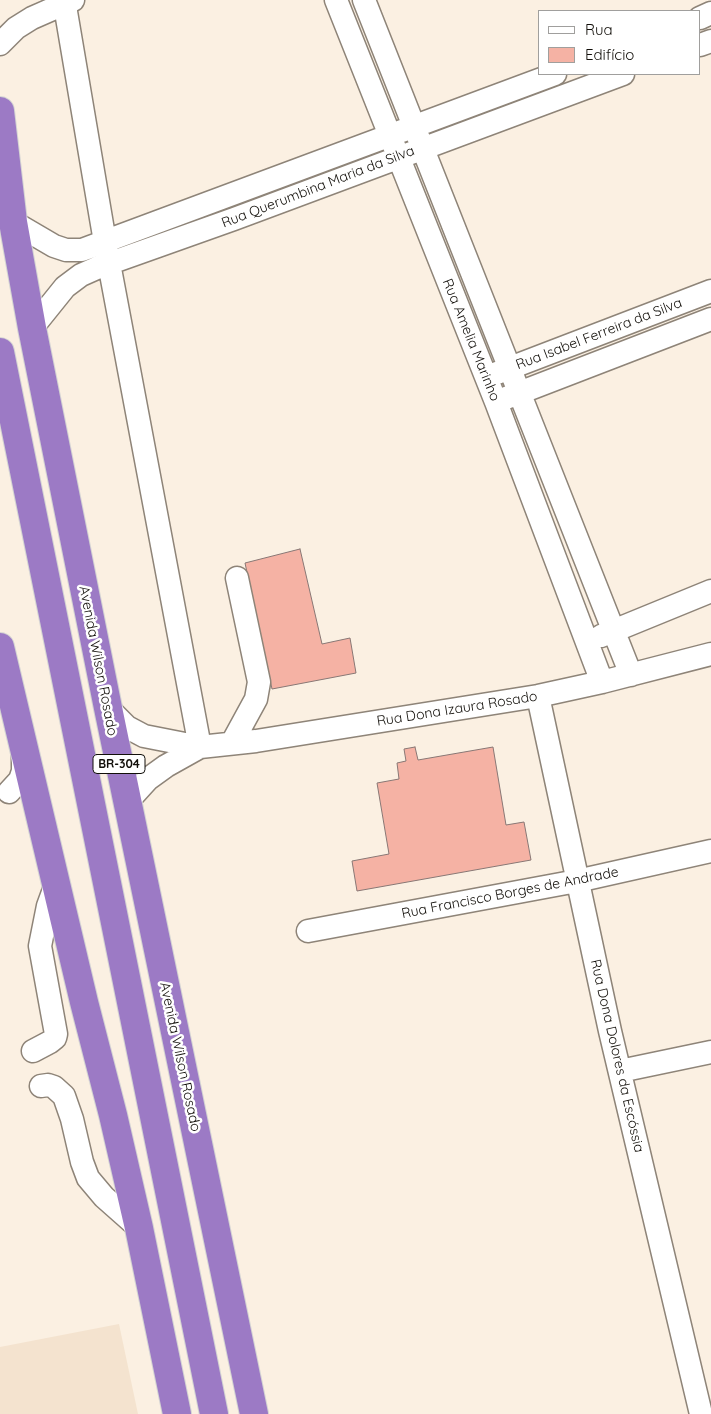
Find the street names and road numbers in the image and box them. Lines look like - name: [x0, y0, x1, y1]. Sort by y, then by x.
- street label: Rua Querumbina Maria da Silva: [219, 142, 417, 232]
- street label: Rua Amelia Marinho: [439, 276, 503, 404]
- street label: Rua Isabel Ferreira da Silva: [514, 295, 684, 373]
- street label: Avenida Wilson Rosado: [75, 585, 121, 737]
- street label: Rua Dona Izaura Rosado: [375, 688, 539, 730]
- road number: BR-304: [93, 754, 145, 774]
- street label: Rua Francisco Borges de Andrade: [400, 864, 620, 922]
- street label: Rua Dona Dolores da Escóssia: [587, 958, 647, 1154]
- street label: Avenida Wilson Rosado: [156, 981, 204, 1133]

